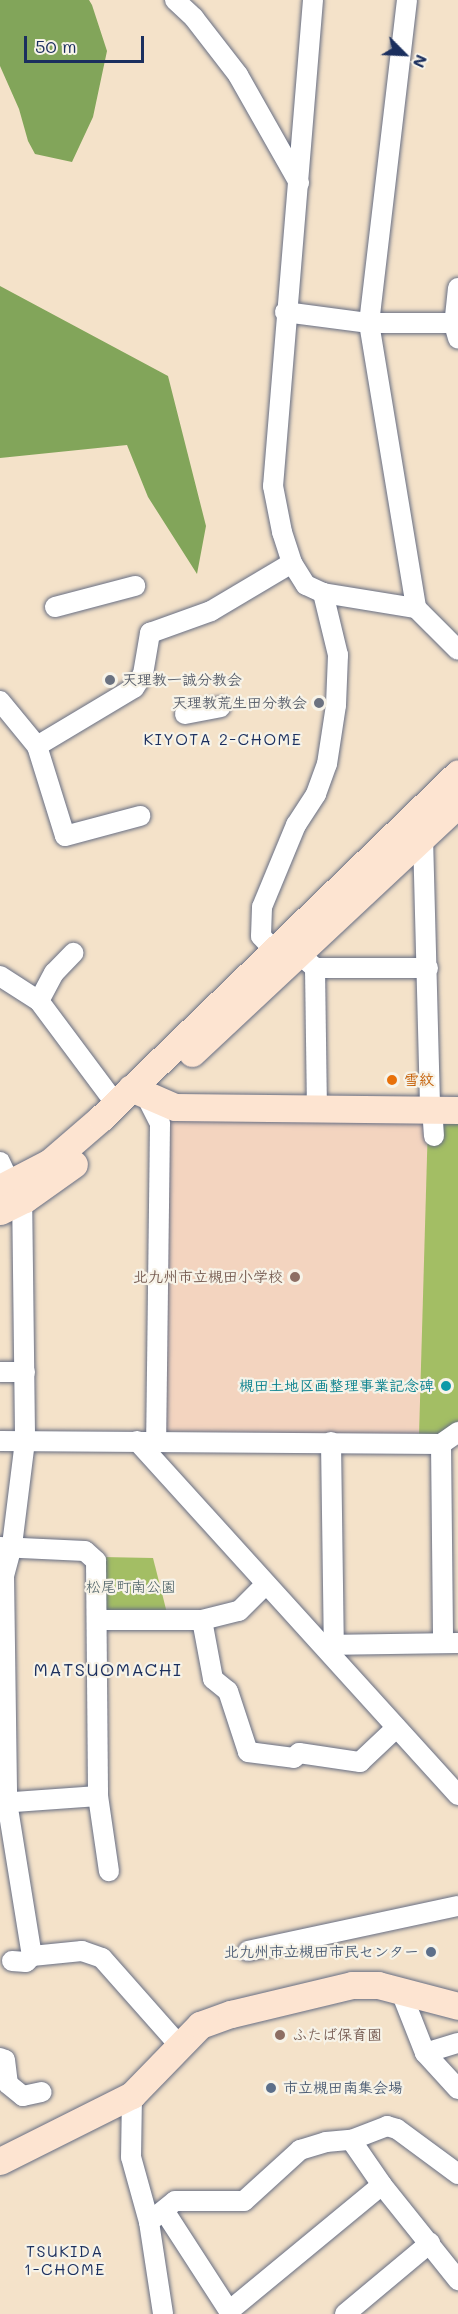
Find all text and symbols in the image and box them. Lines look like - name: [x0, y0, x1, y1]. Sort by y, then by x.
- scale bar: [27, 24, 147, 62]
- north arrow: [374, 24, 434, 84]
- text: 50 m: [35, 34, 77, 58]
- text: N: [409, 52, 433, 71]
- place label: 天理教一誠分教会: [122, 671, 242, 689]
- marker: 天理教一誠分教会: [103, 673, 117, 687]
- place label: 天理教荒生田分教会: [172, 694, 307, 712]
- marker: 天理教荒生田分教会: [312, 696, 326, 710]
- district label: KIYOTA 2-CHOME: [143, 729, 303, 749]
- place label: 雪紋: [404, 1071, 434, 1089]
- marker: 雪紋: [385, 1073, 399, 1087]
- place label: 北九州市立槻田小学校: [133, 1268, 283, 1286]
- marker: 北九州市立槻田小学校: [288, 1270, 302, 1284]
- place label: 槻田土地区画整理事業記念碑: [239, 1377, 434, 1395]
- marker: 槻田土地区画整理事業記念碑: [439, 1379, 453, 1393]
- park label: 松尾町南公園: [86, 1578, 176, 1596]
- district label: MATSUOMACHI: [33, 1658, 183, 1680]
- place label: 北九州市立槻田市民センター: [224, 1943, 419, 1961]
- marker: 北九州市立槻田市民センター: [424, 1945, 438, 1959]
- place label: ふたば保育園: [292, 2026, 382, 2044]
- marker: ふたば保育園: [273, 2028, 287, 2042]
- place label: 市立槻田南集会場: [283, 2079, 403, 2097]
- marker: 市立槻田南集会場: [264, 2081, 278, 2095]
- district label: TSUKIDA 1-CHOME: [24, 2241, 106, 2279]

